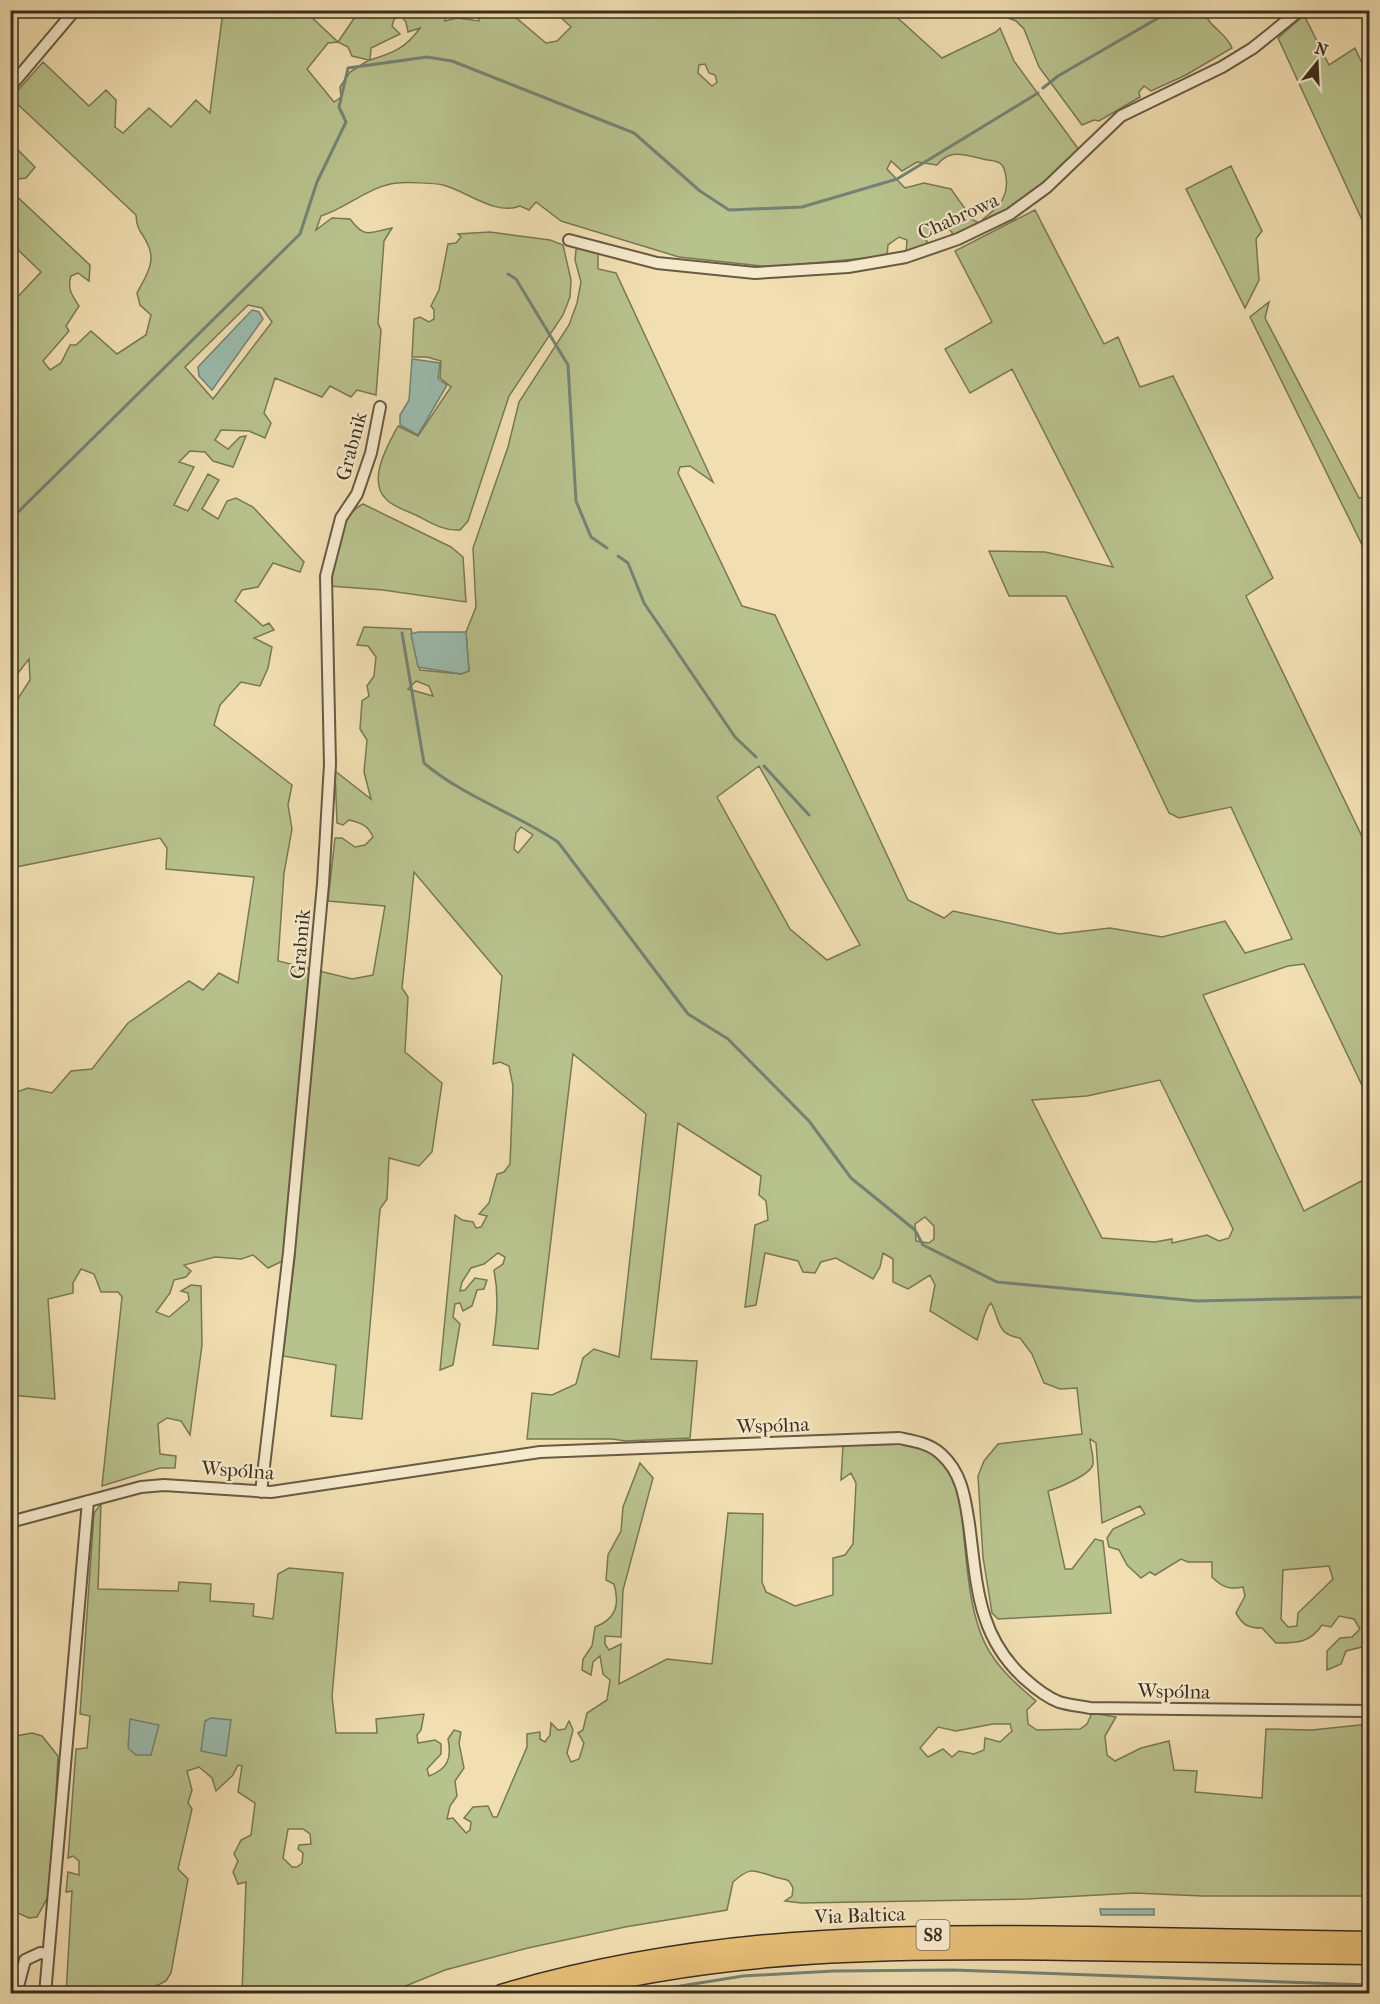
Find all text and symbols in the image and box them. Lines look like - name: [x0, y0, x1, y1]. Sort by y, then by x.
- north arrow: [1287, 33, 1347, 93]
- text: N: [1313, 38, 1331, 60]
- street label: Chabrowa: [914, 188, 1003, 245]
- street label: Grabnik: [331, 409, 372, 483]
- street label: Grabnik: [286, 907, 315, 980]
- street label: Wspólna: [735, 1413, 811, 1438]
- street label: Wspólna: [200, 1456, 276, 1485]
- street label: Wspólna: [1136, 1679, 1211, 1704]
- street label: Via Baltica: [813, 1902, 907, 1929]
- road number: S8: [916, 1920, 950, 1950]

